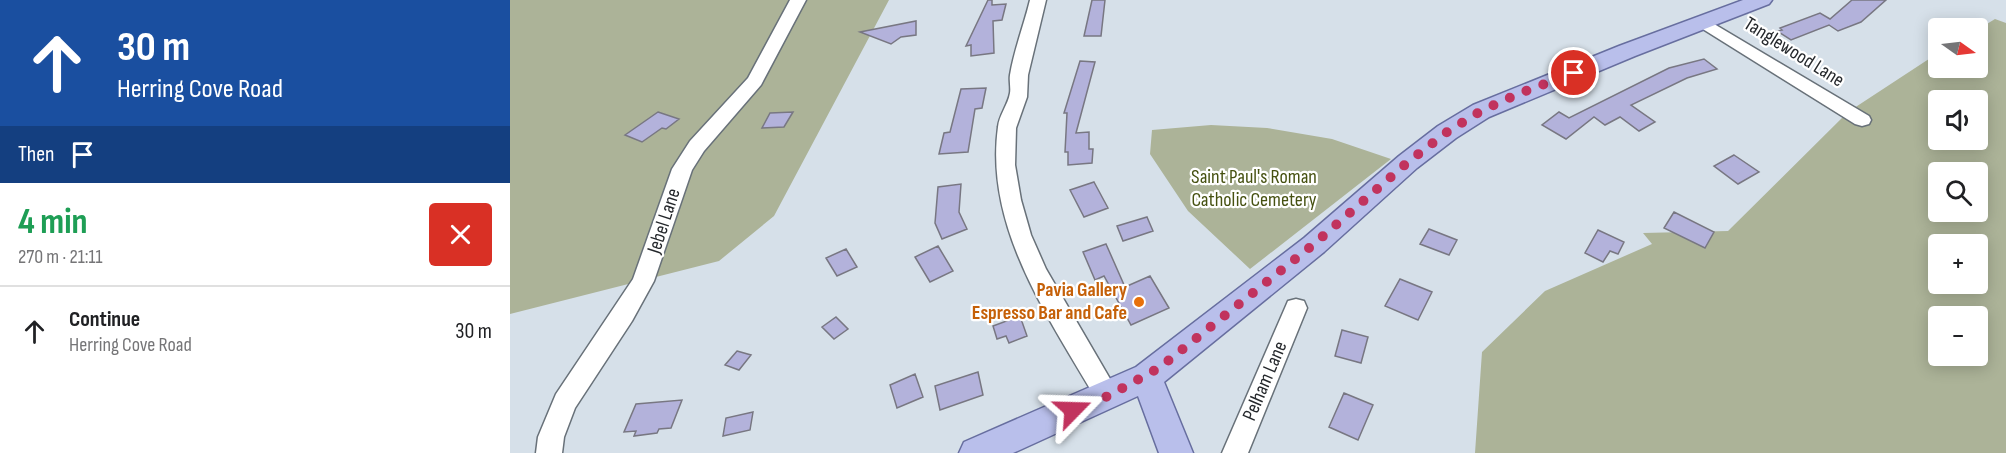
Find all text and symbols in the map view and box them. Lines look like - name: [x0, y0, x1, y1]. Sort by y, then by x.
- street label: Tanglewood Lane: [1739, 12, 1849, 92]
- north arrow: [1928, 18, 1988, 78]
- map controls: [1928, 18, 1988, 366]
- text: 30 m: [117, 22, 190, 73]
- icon: ahead: [18, 24, 96, 102]
- pin: [1548, 47, 1599, 98]
- icon: arrive: [1557, 56, 1590, 89]
- text: Herring Cove Road: [117, 73, 283, 105]
- button: sound: [1928, 90, 1988, 150]
- icon: arrive: [66, 138, 99, 171]
- text: Then: [18, 141, 54, 168]
- button: search: [1928, 162, 1988, 222]
- park label: Saint Paul's Roman Catholic Cemetery: [1191, 165, 1317, 212]
- street label: Jebel Lane: [642, 185, 686, 258]
- text: 4 min: [18, 201, 88, 244]
- button: close: [429, 203, 492, 266]
- button: +: [1928, 234, 1988, 294]
- text: 270 m · 21:11: [18, 245, 103, 269]
- place label: Pavia Gallery Espresso Bar and Cafe: [972, 278, 1128, 325]
- marker: Pavia Gallery Espresso Bar and Cafe: [1132, 295, 1146, 309]
- text: Continue: [69, 306, 140, 333]
- button: −: [1928, 306, 1988, 366]
- icon: ahead: [18, 315, 51, 348]
- text: 30 m: [455, 318, 492, 345]
- text: Herring Cove Road: [69, 333, 192, 357]
- street label: Pelham Lane: [1238, 338, 1292, 424]
- position arrow: [1041, 378, 1105, 442]

